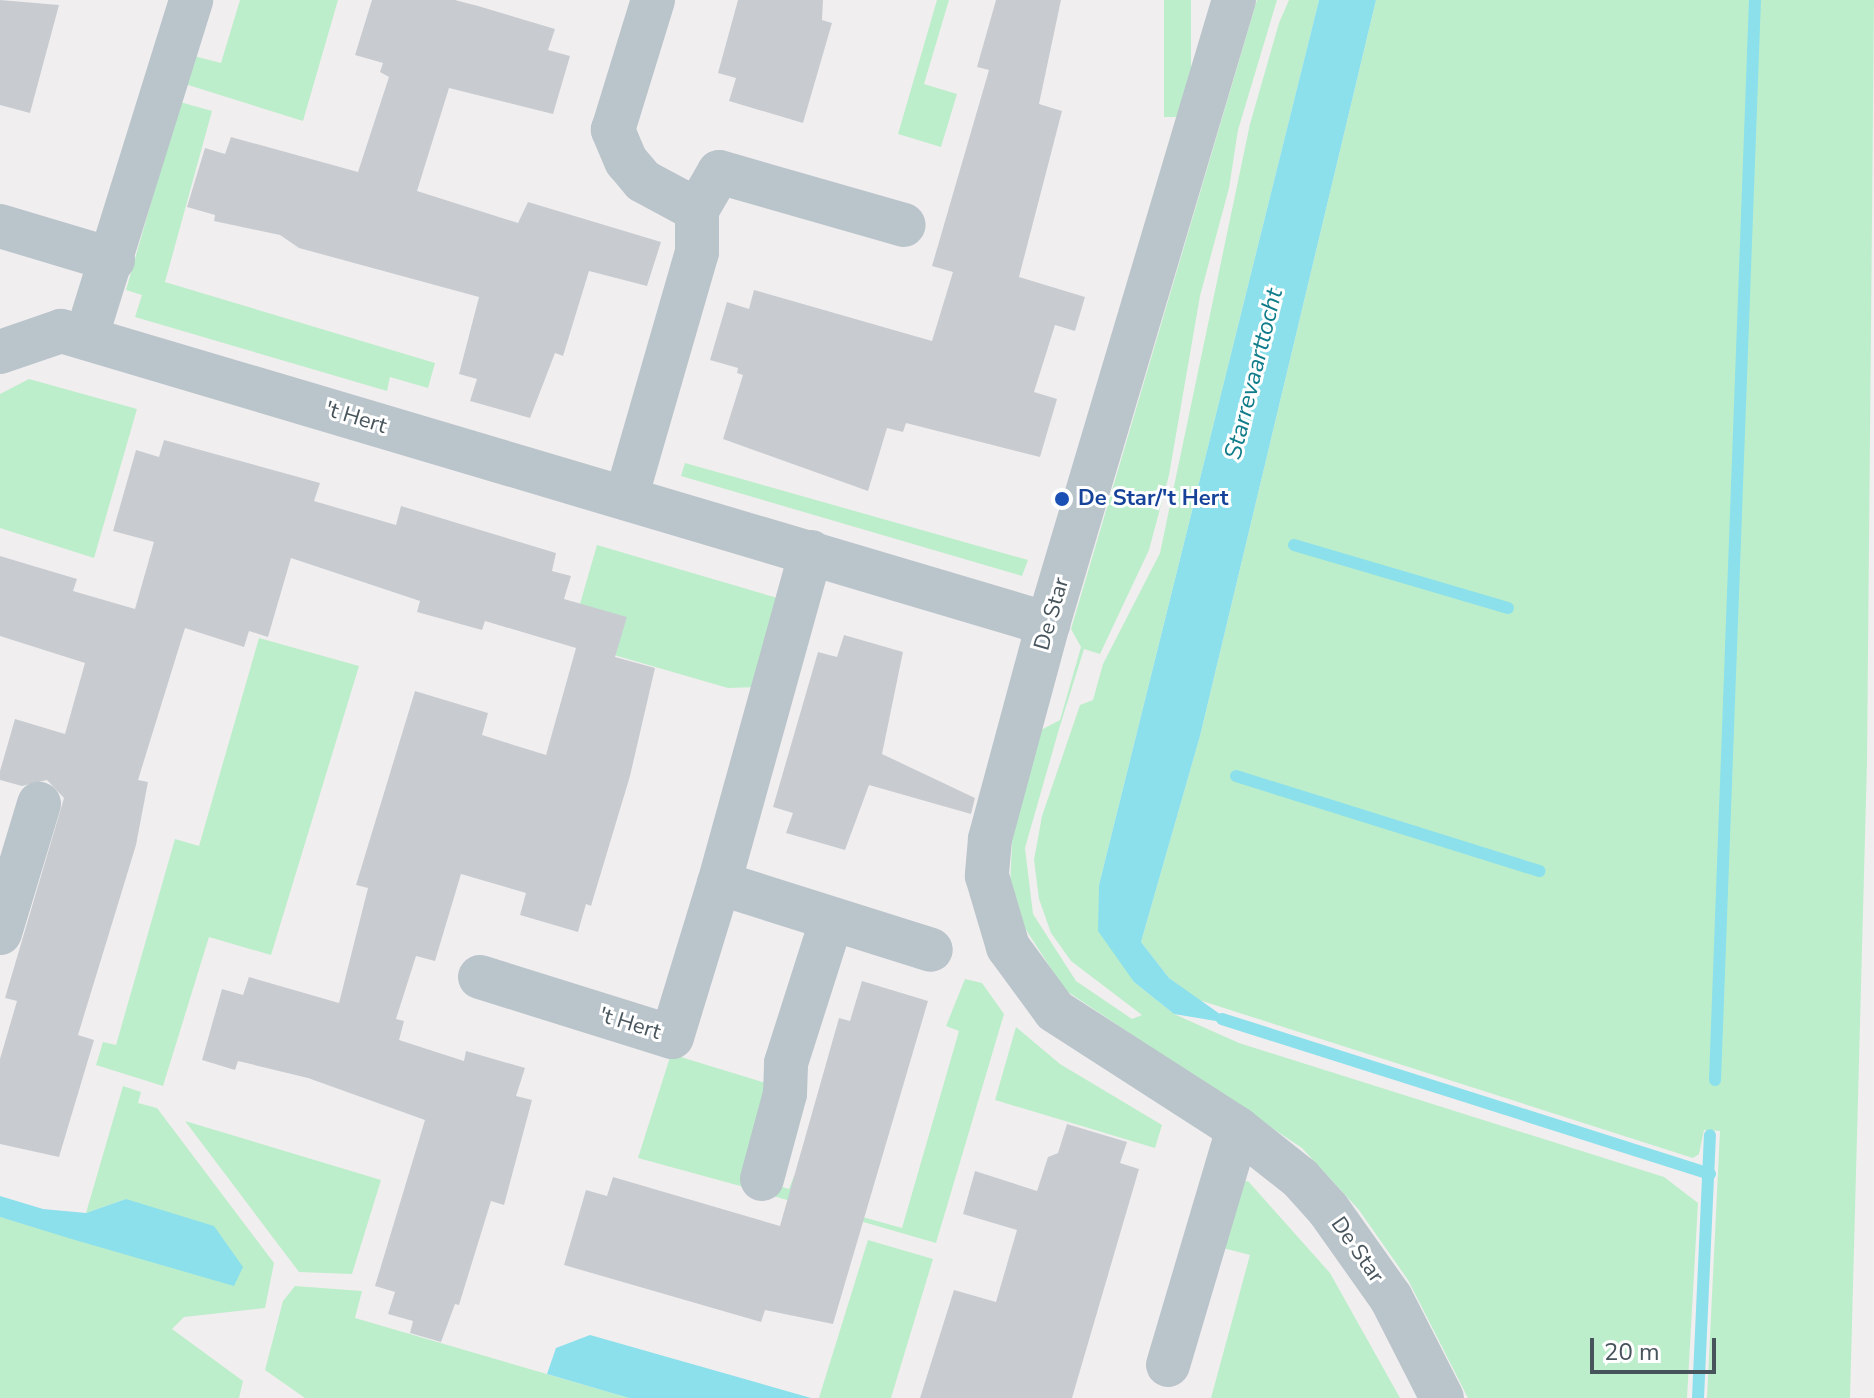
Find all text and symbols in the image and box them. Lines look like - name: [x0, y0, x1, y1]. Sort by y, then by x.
- water label: Starrevaarttocht: [1219, 286, 1289, 462]
- street label: 't Hert: [322, 396, 390, 440]
- place label: De Star/'t Hert: [1078, 486, 1228, 512]
- marker: De Star/'t Hert: [1053, 490, 1071, 508]
- street label: De Star: [1029, 575, 1075, 653]
- street label: 't Hert: [596, 1002, 664, 1046]
- street label: De Star: [1325, 1212, 1389, 1288]
- scale bar: [1594, 1322, 1720, 1372]
- text: 20 m: [1604, 1336, 1660, 1368]

